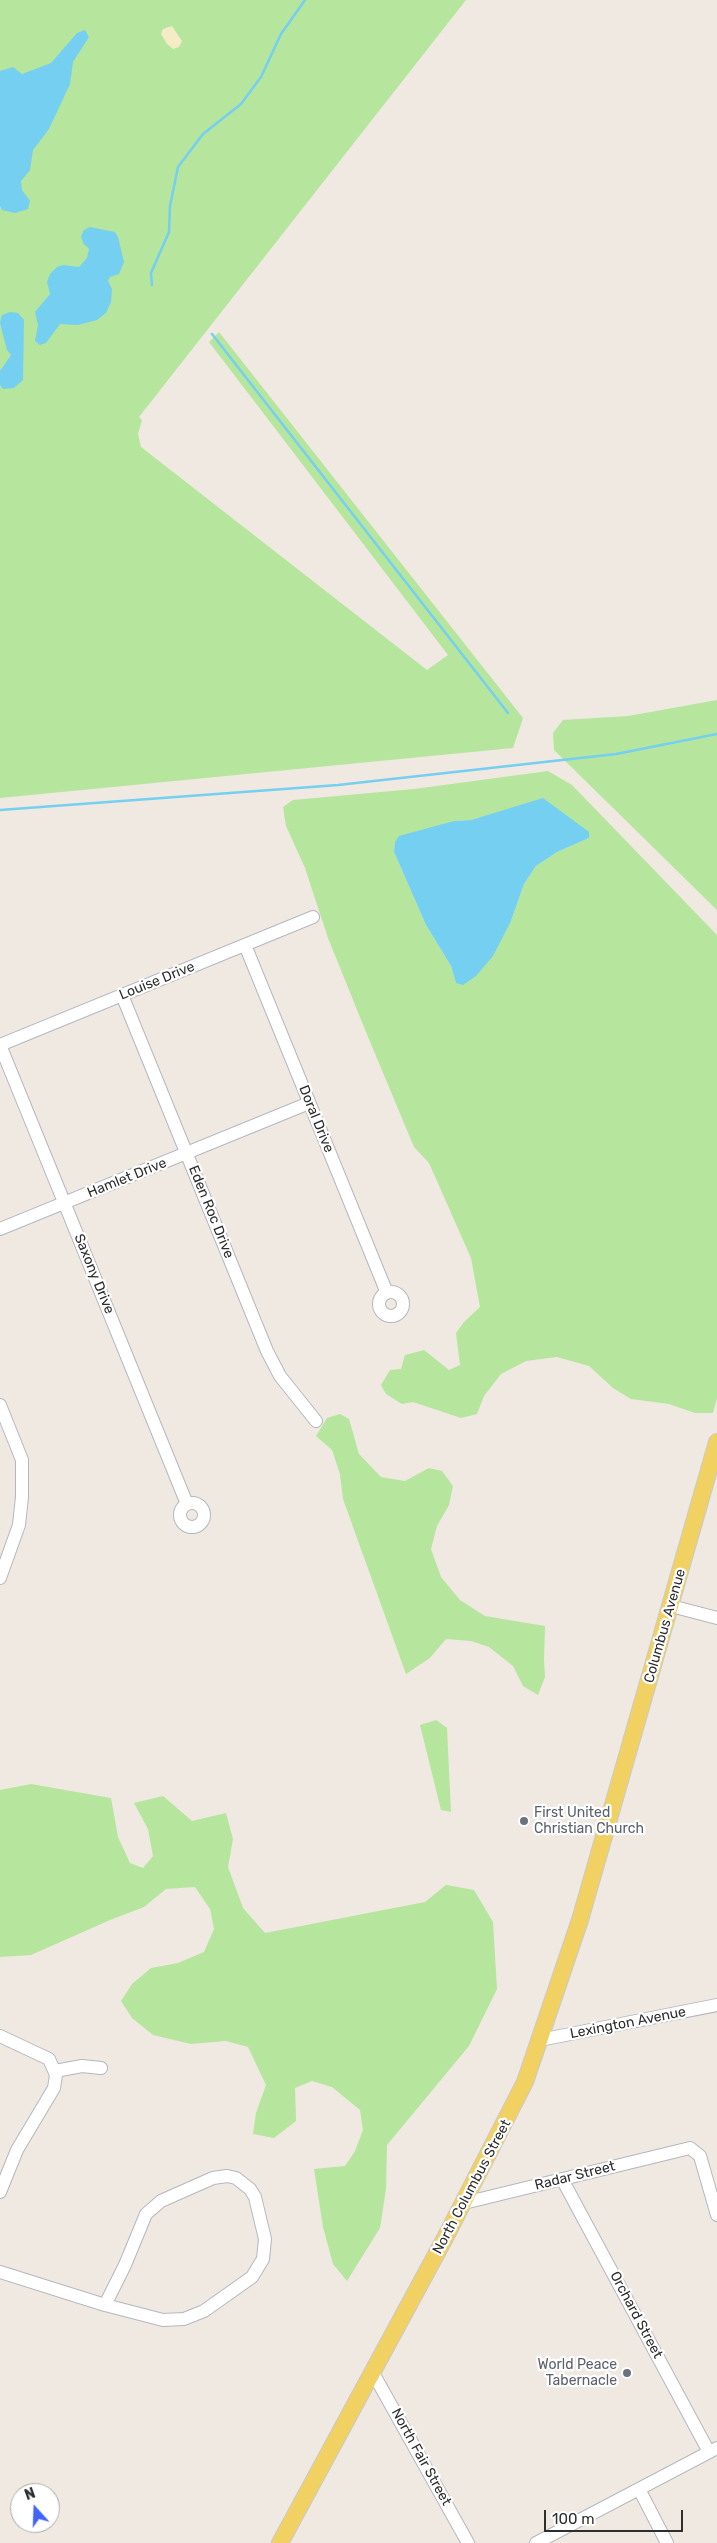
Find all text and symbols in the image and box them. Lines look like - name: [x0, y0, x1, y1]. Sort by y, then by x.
- street label: Louise Drive: [117, 958, 197, 1004]
- street label: Doral Drive: [295, 1083, 337, 1155]
- street label: Hamlet Drive: [85, 1154, 169, 1202]
- street label: Eden Roc Drive: [185, 1163, 237, 1261]
- street label: Saxony Drive: [70, 1231, 118, 1317]
- street label: Columbus Avenue: [641, 1567, 689, 1685]
- place label: First United Christian Church: [534, 1805, 644, 1838]
- marker: First United Christian Church: [518, 1815, 530, 1827]
- street label: Lexington Avenue: [569, 2004, 687, 2042]
- street label: North Columbus Street: [429, 2117, 515, 2257]
- street label: Radar Street: [533, 2158, 617, 2194]
- street label: Orchard Street: [606, 2269, 666, 2361]
- place label: World Peace Tabernacle: [538, 2357, 617, 2390]
- marker: World Peace Tabernacle: [621, 2367, 633, 2379]
- street label: North Fair Street: [387, 2405, 455, 2509]
- north arrow: [10, 2483, 60, 2533]
- text: N: [22, 2485, 38, 2504]
- scale bar: [547, 2500, 686, 2532]
- text: 100 m: [552, 2510, 594, 2528]

